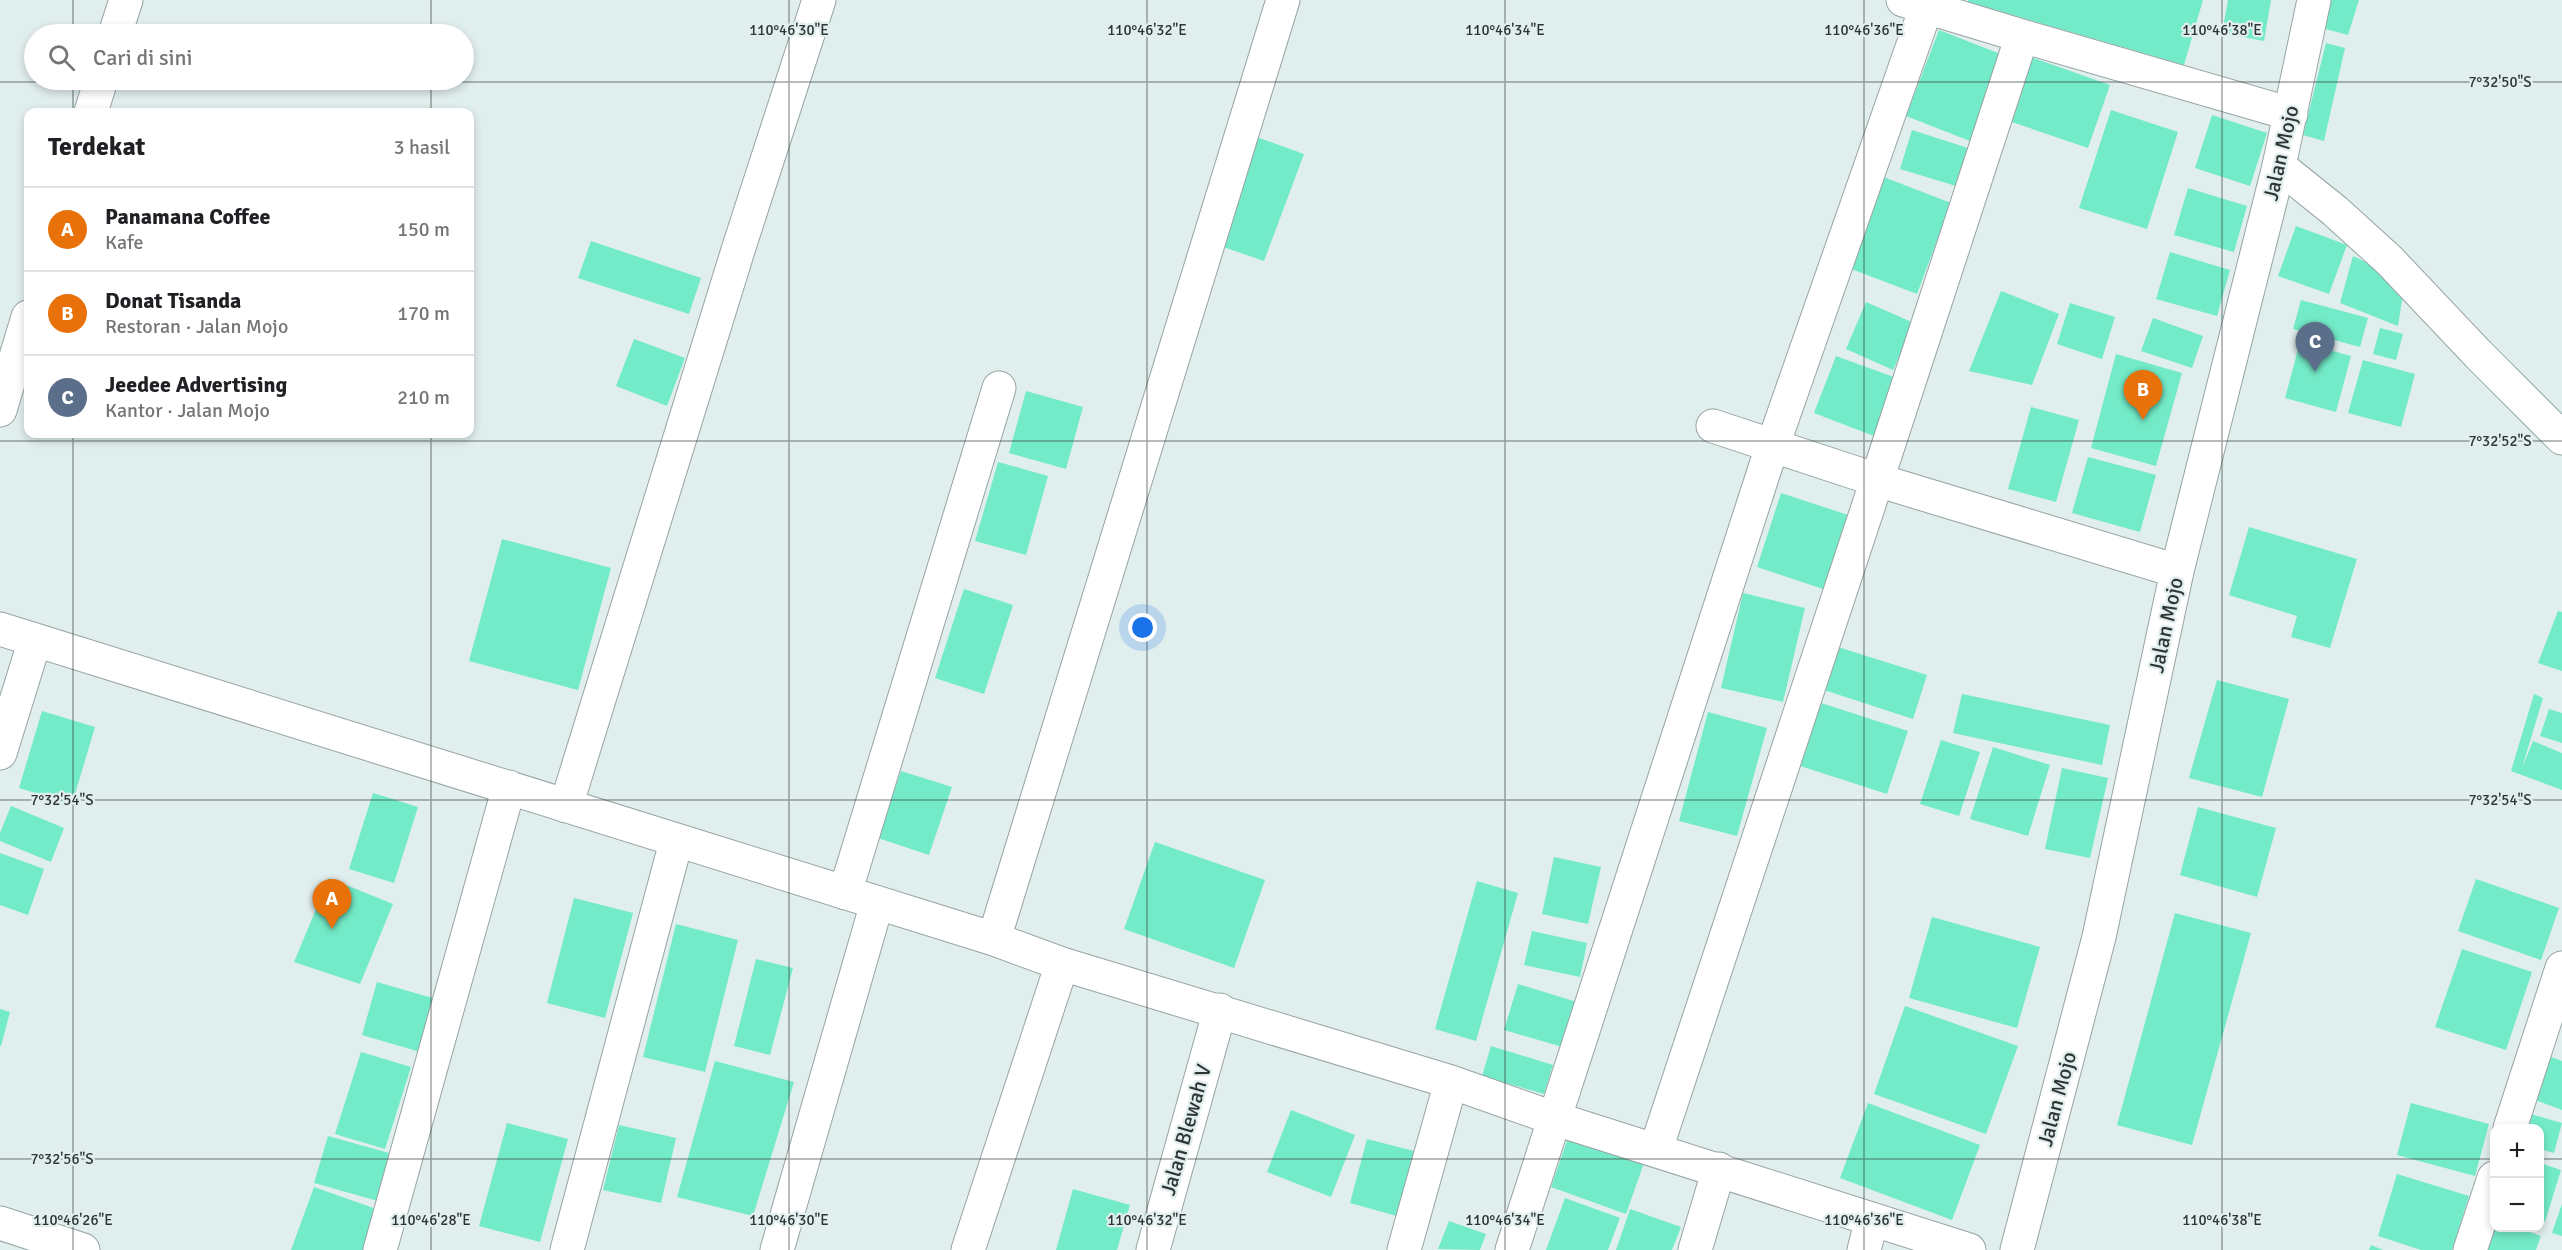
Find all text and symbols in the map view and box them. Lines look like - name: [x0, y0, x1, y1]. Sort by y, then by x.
- text: 110°46'30"E: [749, 21, 829, 39]
- text: 110°46'32"E: [1107, 21, 1187, 39]
- text: 110°46'34"E: [1465, 21, 1545, 39]
- text: 110°46'36"E: [1824, 21, 1904, 39]
- text: 110°46'38"E: [2182, 21, 2262, 39]
- search box: [24, 24, 474, 90]
- icon: search: [45, 41, 78, 74]
- text: Cari di sini: [93, 44, 193, 71]
- text: 7°32'50"S: [2468, 73, 2532, 91]
- street label: Jalan Mojo: [2257, 103, 2305, 203]
- text: Terdekat: [48, 131, 145, 163]
- text: 3 hasil: [394, 135, 450, 160]
- text: Panamana Coffee: [105, 203, 271, 230]
- text: A: [61, 217, 74, 242]
- text: 150 m: [397, 217, 450, 242]
- text: Kafe: [105, 230, 144, 255]
- text: Donat Tisanda: [105, 287, 241, 314]
- text: B: [61, 301, 74, 326]
- text: 170 m: [397, 301, 450, 326]
- text: Restoran · Jalan Mojo: [105, 314, 288, 339]
- pin: C: [2296, 322, 2334, 372]
- pin: B: [2124, 370, 2162, 420]
- text: Jeedee Advertising: [105, 371, 287, 398]
- text: C: [61, 385, 74, 410]
- text: 210 m: [397, 385, 450, 410]
- text: Kantor · Jalan Mojo: [105, 398, 270, 423]
- text: 7°32'52"S: [2468, 432, 2532, 450]
- street label: Jalan Mojo: [2143, 575, 2189, 675]
- your location: [1128, 613, 1157, 642]
- text: 7°32'54"S: [30, 791, 94, 809]
- text: 7°32'54"S: [2468, 791, 2532, 809]
- pin: A: [312, 880, 352, 929]
- street label: Jalan Mojo: [2032, 1049, 2082, 1149]
- street label: Jalan Blewah V: [1155, 1061, 1217, 1199]
- map controls: [2490, 1124, 2544, 1232]
- button: +: [2490, 1124, 2544, 1178]
- text: 7°32'56"S: [30, 1150, 94, 1168]
- button: −: [2490, 1178, 2544, 1232]
- text: 110°46'26"E: [33, 1211, 113, 1229]
- text: 110°46'28"E: [391, 1211, 471, 1229]
- text: 110°46'30"E: [749, 1211, 829, 1229]
- text: 110°46'32"E: [1107, 1211, 1187, 1229]
- text: 110°46'34"E: [1465, 1211, 1545, 1229]
- text: 110°46'36"E: [1824, 1211, 1904, 1229]
- text: 110°46'38"E: [2182, 1211, 2262, 1229]

